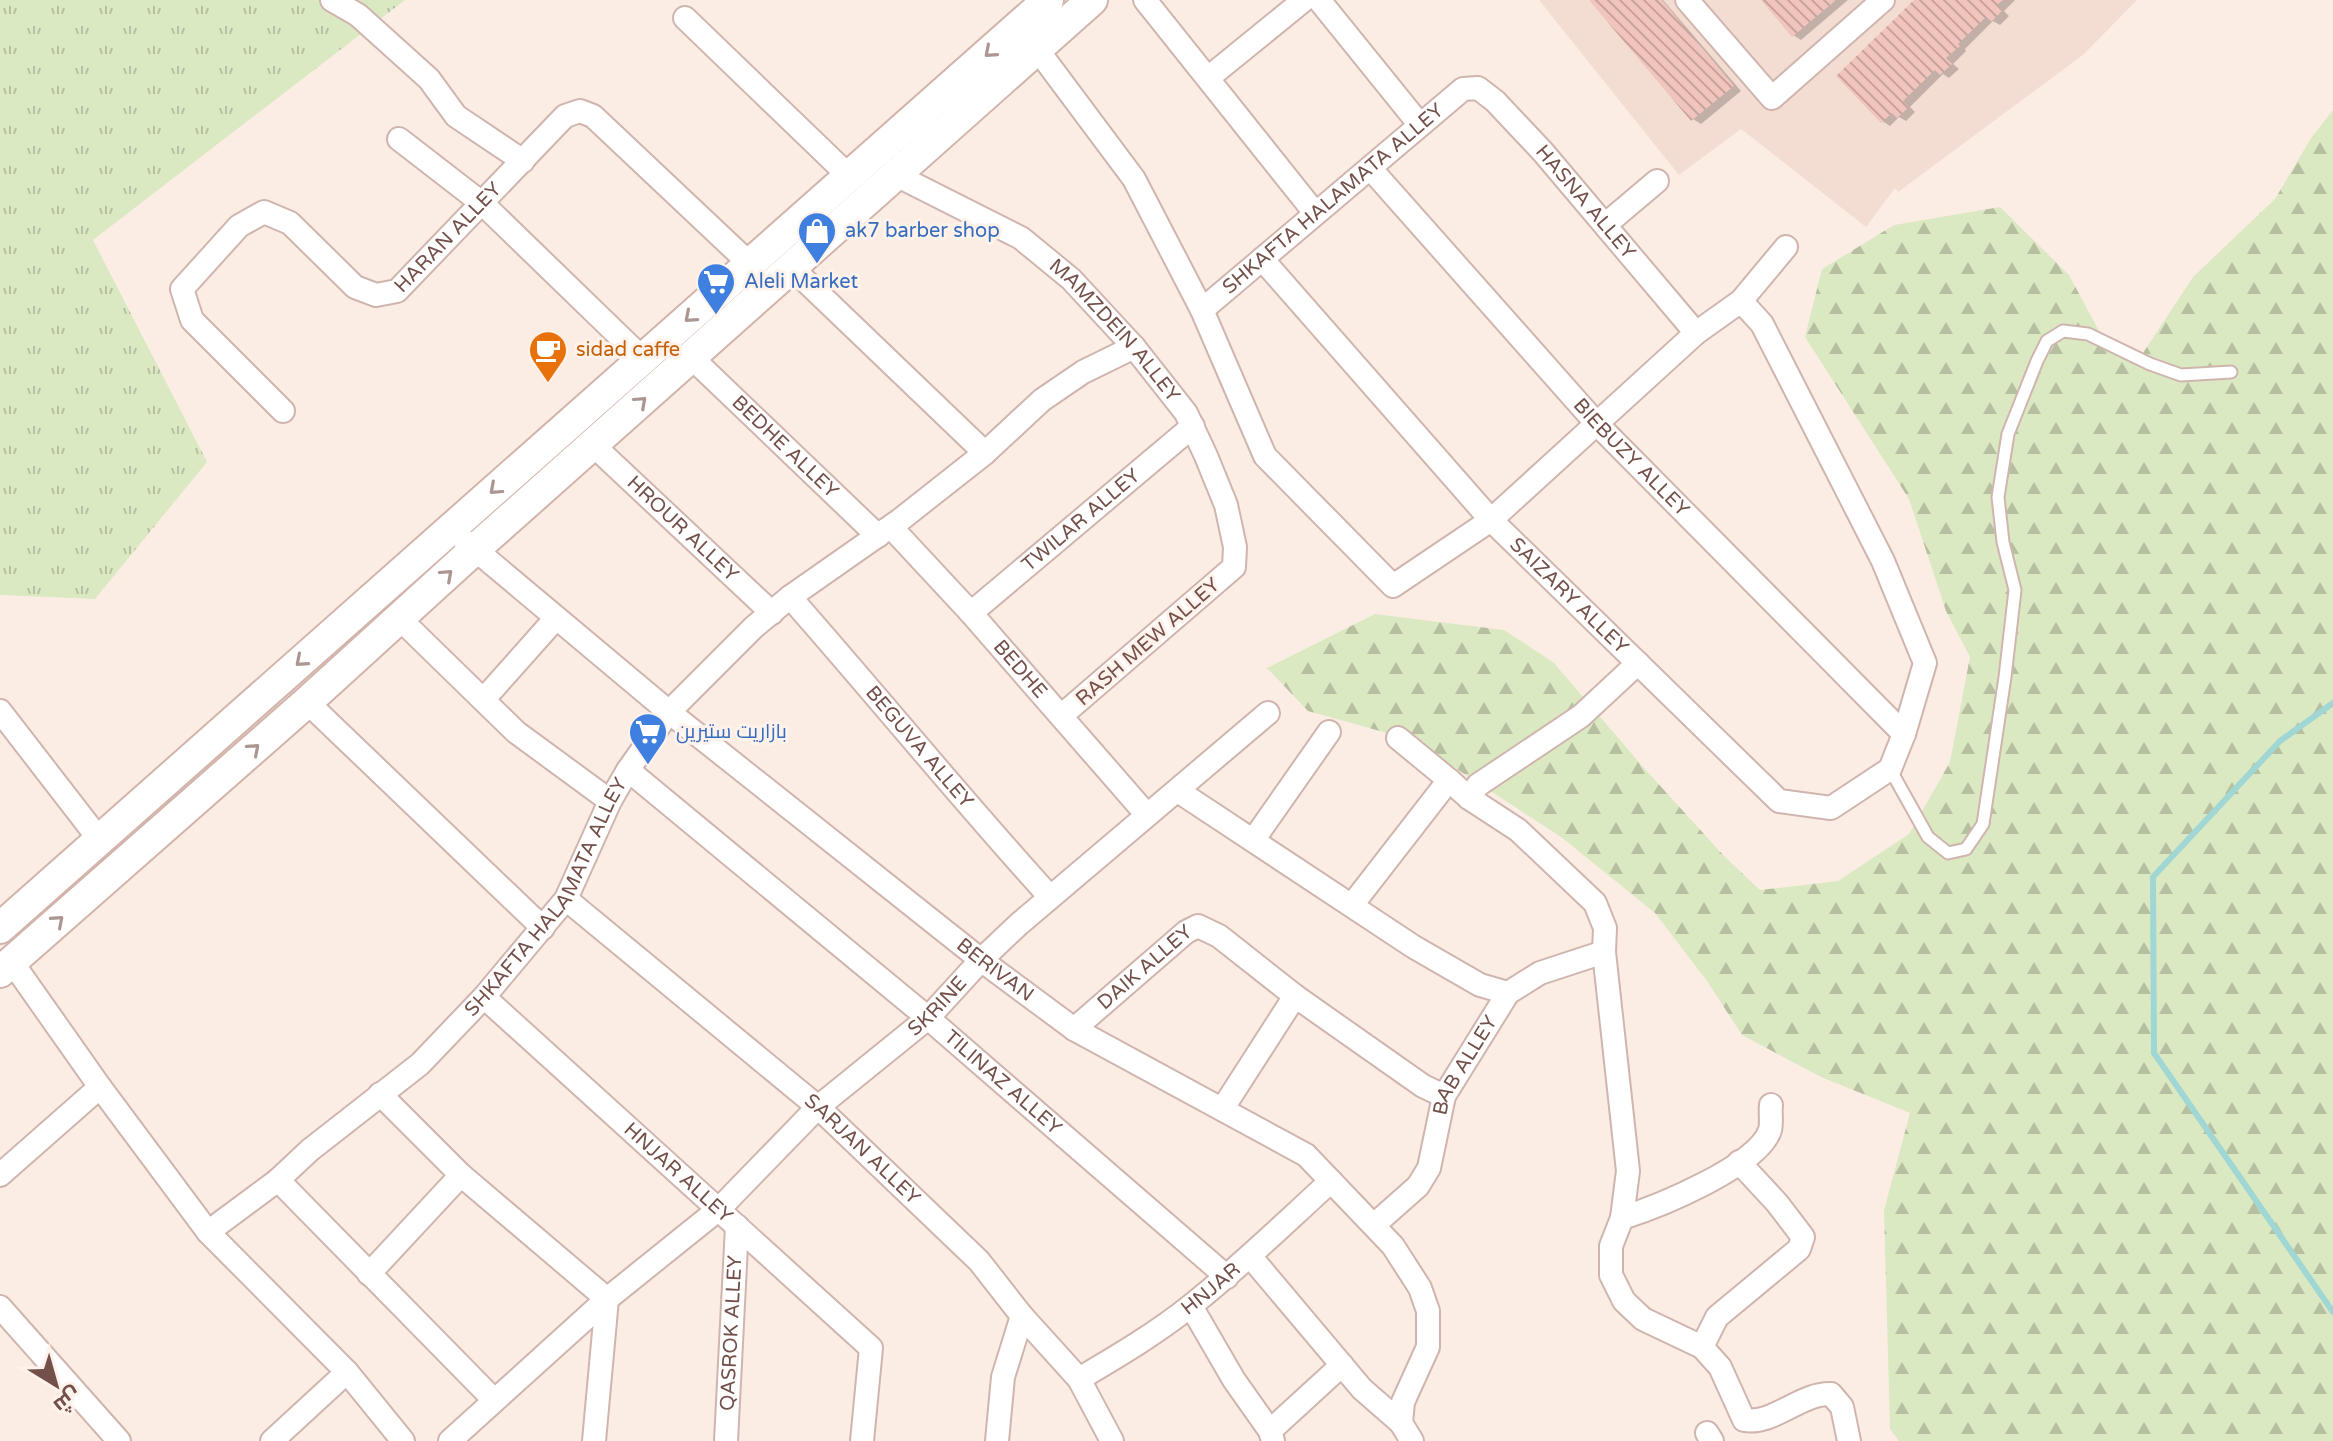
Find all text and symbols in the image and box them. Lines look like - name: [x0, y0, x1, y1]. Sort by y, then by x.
- one-way arrow: [984, 42, 999, 56]
- street label: SHKAFTA HALAMATA ALLEY: [1218, 98, 1449, 299]
- street label: HASNA ALLEY: [1530, 140, 1640, 264]
- street label: HARAN ALLEY: [390, 177, 507, 298]
- shop icon: ak7 barber shop: [796, 210, 838, 265]
- place label: ak7 barber shop: [845, 219, 1000, 243]
- street label: MAMZDEIN ALLEY: [1044, 254, 1185, 407]
- supermarket icon: Aleli Market: [695, 261, 737, 316]
- place label: Aleli Market: [744, 270, 859, 294]
- one-way arrow: [685, 307, 700, 321]
- cafe icon: sidad caffe: [527, 329, 569, 384]
- place label: sidad caffe: [576, 338, 680, 362]
- street label: BEDHE ALLEY: [727, 390, 843, 504]
- street label: BIEBUZY ALLEY: [1568, 394, 1694, 522]
- one-way arrow: [631, 397, 646, 411]
- street label: TWILAR ALLEY: [1017, 464, 1145, 577]
- street label: HROUR ALLEY: [622, 471, 743, 587]
- one-way arrow: [490, 479, 505, 494]
- street label: SAIZARY ALLEY: [1505, 533, 1633, 659]
- one-way arrow: [437, 570, 452, 584]
- street label: RASH MEW ALLEY: [1071, 573, 1225, 711]
- street label: BEDHE: [988, 635, 1052, 703]
- one-way arrow: [295, 652, 310, 666]
- street label: BEGUVA ALLEY: [860, 681, 978, 813]
- supermarket icon: بازاريت ستيرين: [627, 711, 669, 766]
- place label: بازاريت ستيرين: [676, 720, 787, 744]
- one-way arrow: [244, 744, 259, 759]
- street label: SHKAFTA HALAMATA ALLEY: [460, 774, 633, 1022]
- one-way arrow: [49, 916, 64, 930]
- street label: DAIK ALLEY: [1093, 920, 1197, 1015]
- street label: BERIVAN: [952, 933, 1038, 1007]
- street label: SKRINE: [903, 971, 972, 1041]
- street label: BAB ALLEY: [1428, 1011, 1503, 1117]
- street label: TILINAZ ALLEY: [939, 1025, 1066, 1140]
- street label: SARJAN ALLEY: [800, 1089, 925, 1210]
- street label: HNJAR ALLEY: [619, 1118, 738, 1229]
- street label: QASROK ALLEY: [716, 1254, 747, 1412]
- street label: HNJAR: [1177, 1258, 1246, 1321]
- north arrow: [16, 1345, 96, 1425]
- text: ش: [48, 1381, 87, 1419]

